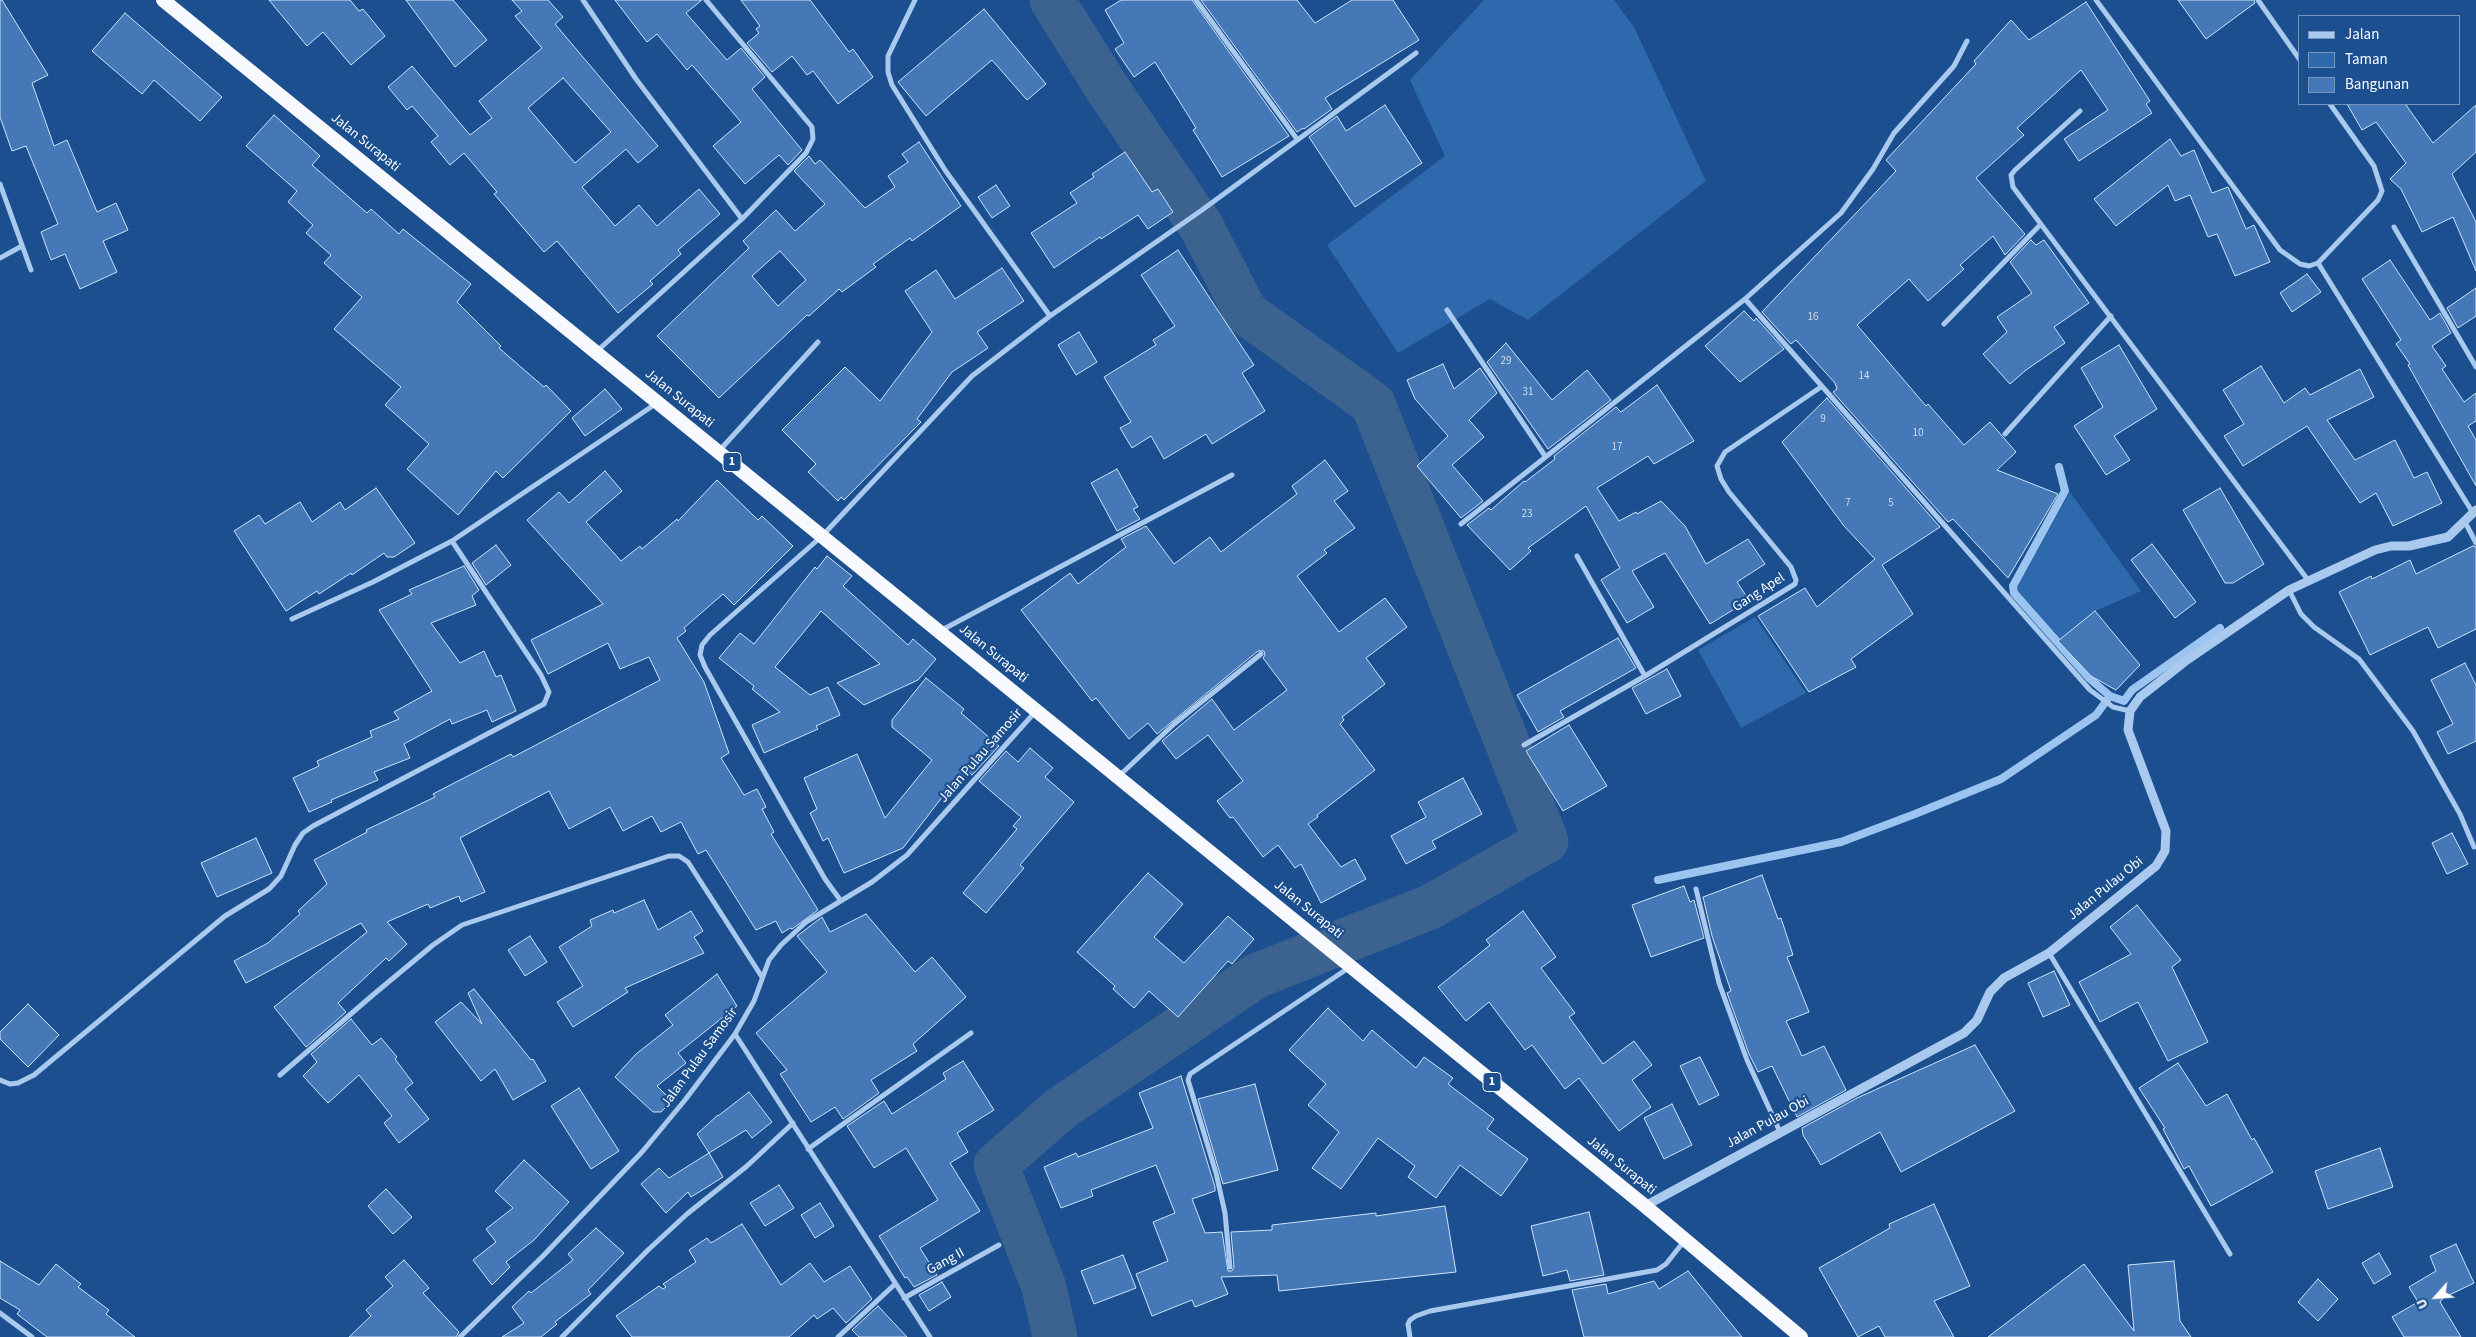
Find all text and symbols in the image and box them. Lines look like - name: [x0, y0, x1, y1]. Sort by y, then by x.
- legend: [2298, 15, 2461, 105]
- text: Jalan: [2345, 24, 2379, 45]
- text: Taman: [2345, 49, 2388, 70]
- text: Bangunan: [2345, 74, 2409, 95]
- street label: Jalan Surapati: [327, 110, 403, 176]
- house number: 16: [1808, 311, 1818, 325]
- house number: 29: [1501, 355, 1511, 369]
- street label: Jalan Surapati: [641, 366, 717, 432]
- house number: 14: [1859, 370, 1869, 384]
- house number: 31: [1523, 386, 1533, 400]
- house number: 9: [1820, 413, 1826, 427]
- house number: 10: [1913, 427, 1923, 441]
- house number: 17: [1612, 441, 1622, 455]
- road number: 1: [723, 452, 741, 472]
- house number: 7: [1845, 497, 1851, 511]
- house number: 5: [1888, 497, 1894, 511]
- house number: 23: [1522, 508, 1532, 522]
- street label: Gang Apel: [1730, 570, 1788, 616]
- street label: Jalan Surapati: [955, 621, 1031, 687]
- street label: Jalan Pulau Samosir: [936, 705, 1026, 807]
- street label: Jalan Pulau Obi: [2065, 854, 2147, 924]
- street label: Jalan Surapati: [1270, 877, 1346, 943]
- street label: Jalan Pulau Samosir: [658, 1005, 742, 1111]
- road number: 1: [1483, 1072, 1501, 1092]
- street label: Jalan Pulau Obi: [1724, 1093, 1812, 1153]
- street label: Jalan Surapati: [1583, 1133, 1659, 1199]
- street label: Gang II: [924, 1245, 968, 1279]
- north arrow: [2411, 1272, 2461, 1322]
- text: U: [2411, 1295, 2434, 1312]

